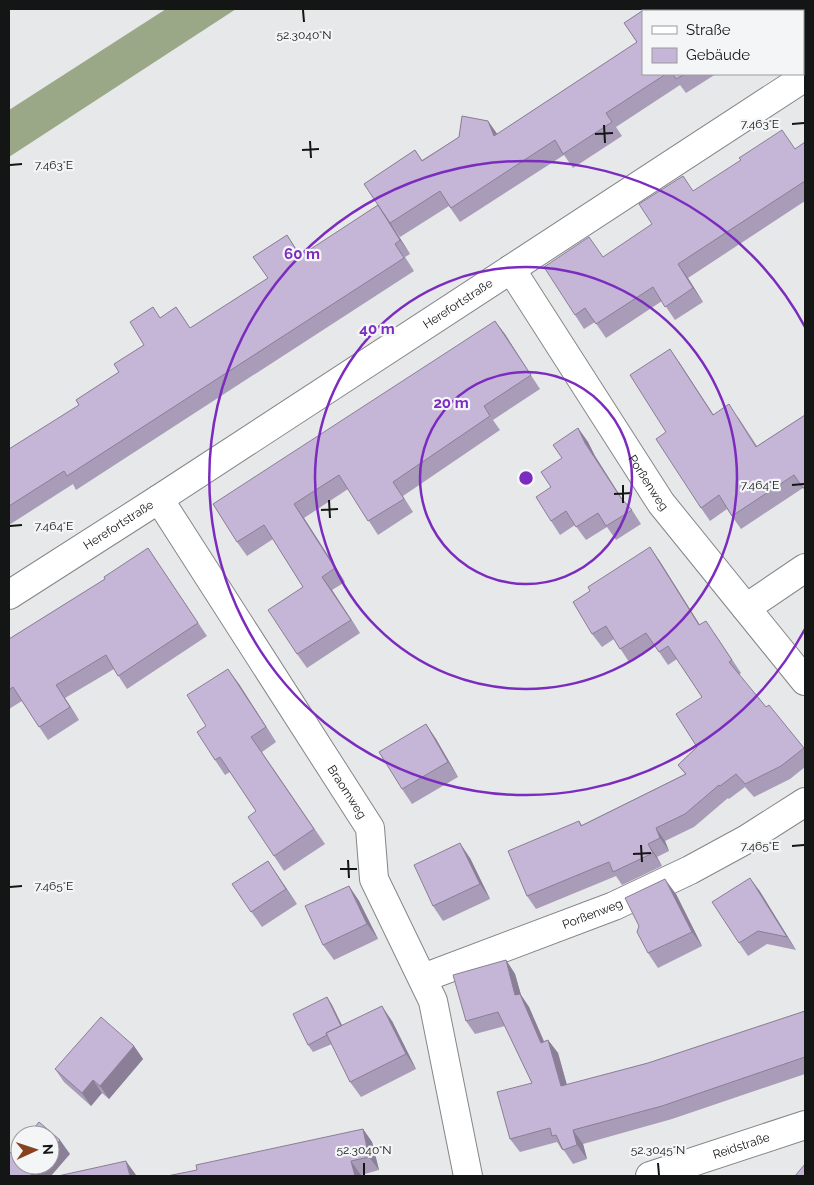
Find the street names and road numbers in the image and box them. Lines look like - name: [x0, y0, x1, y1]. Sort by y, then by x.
- street label: Herefortstraße: [420, 276, 495, 332]
- street label: Porßenweg: [625, 452, 671, 513]
- street label: Herefortstraße: [81, 497, 156, 552]
- street label: Braomweg: [325, 763, 369, 821]
- street label: Porßenweg: [560, 896, 625, 932]
- street label: Reidstraße: [711, 1130, 771, 1162]

